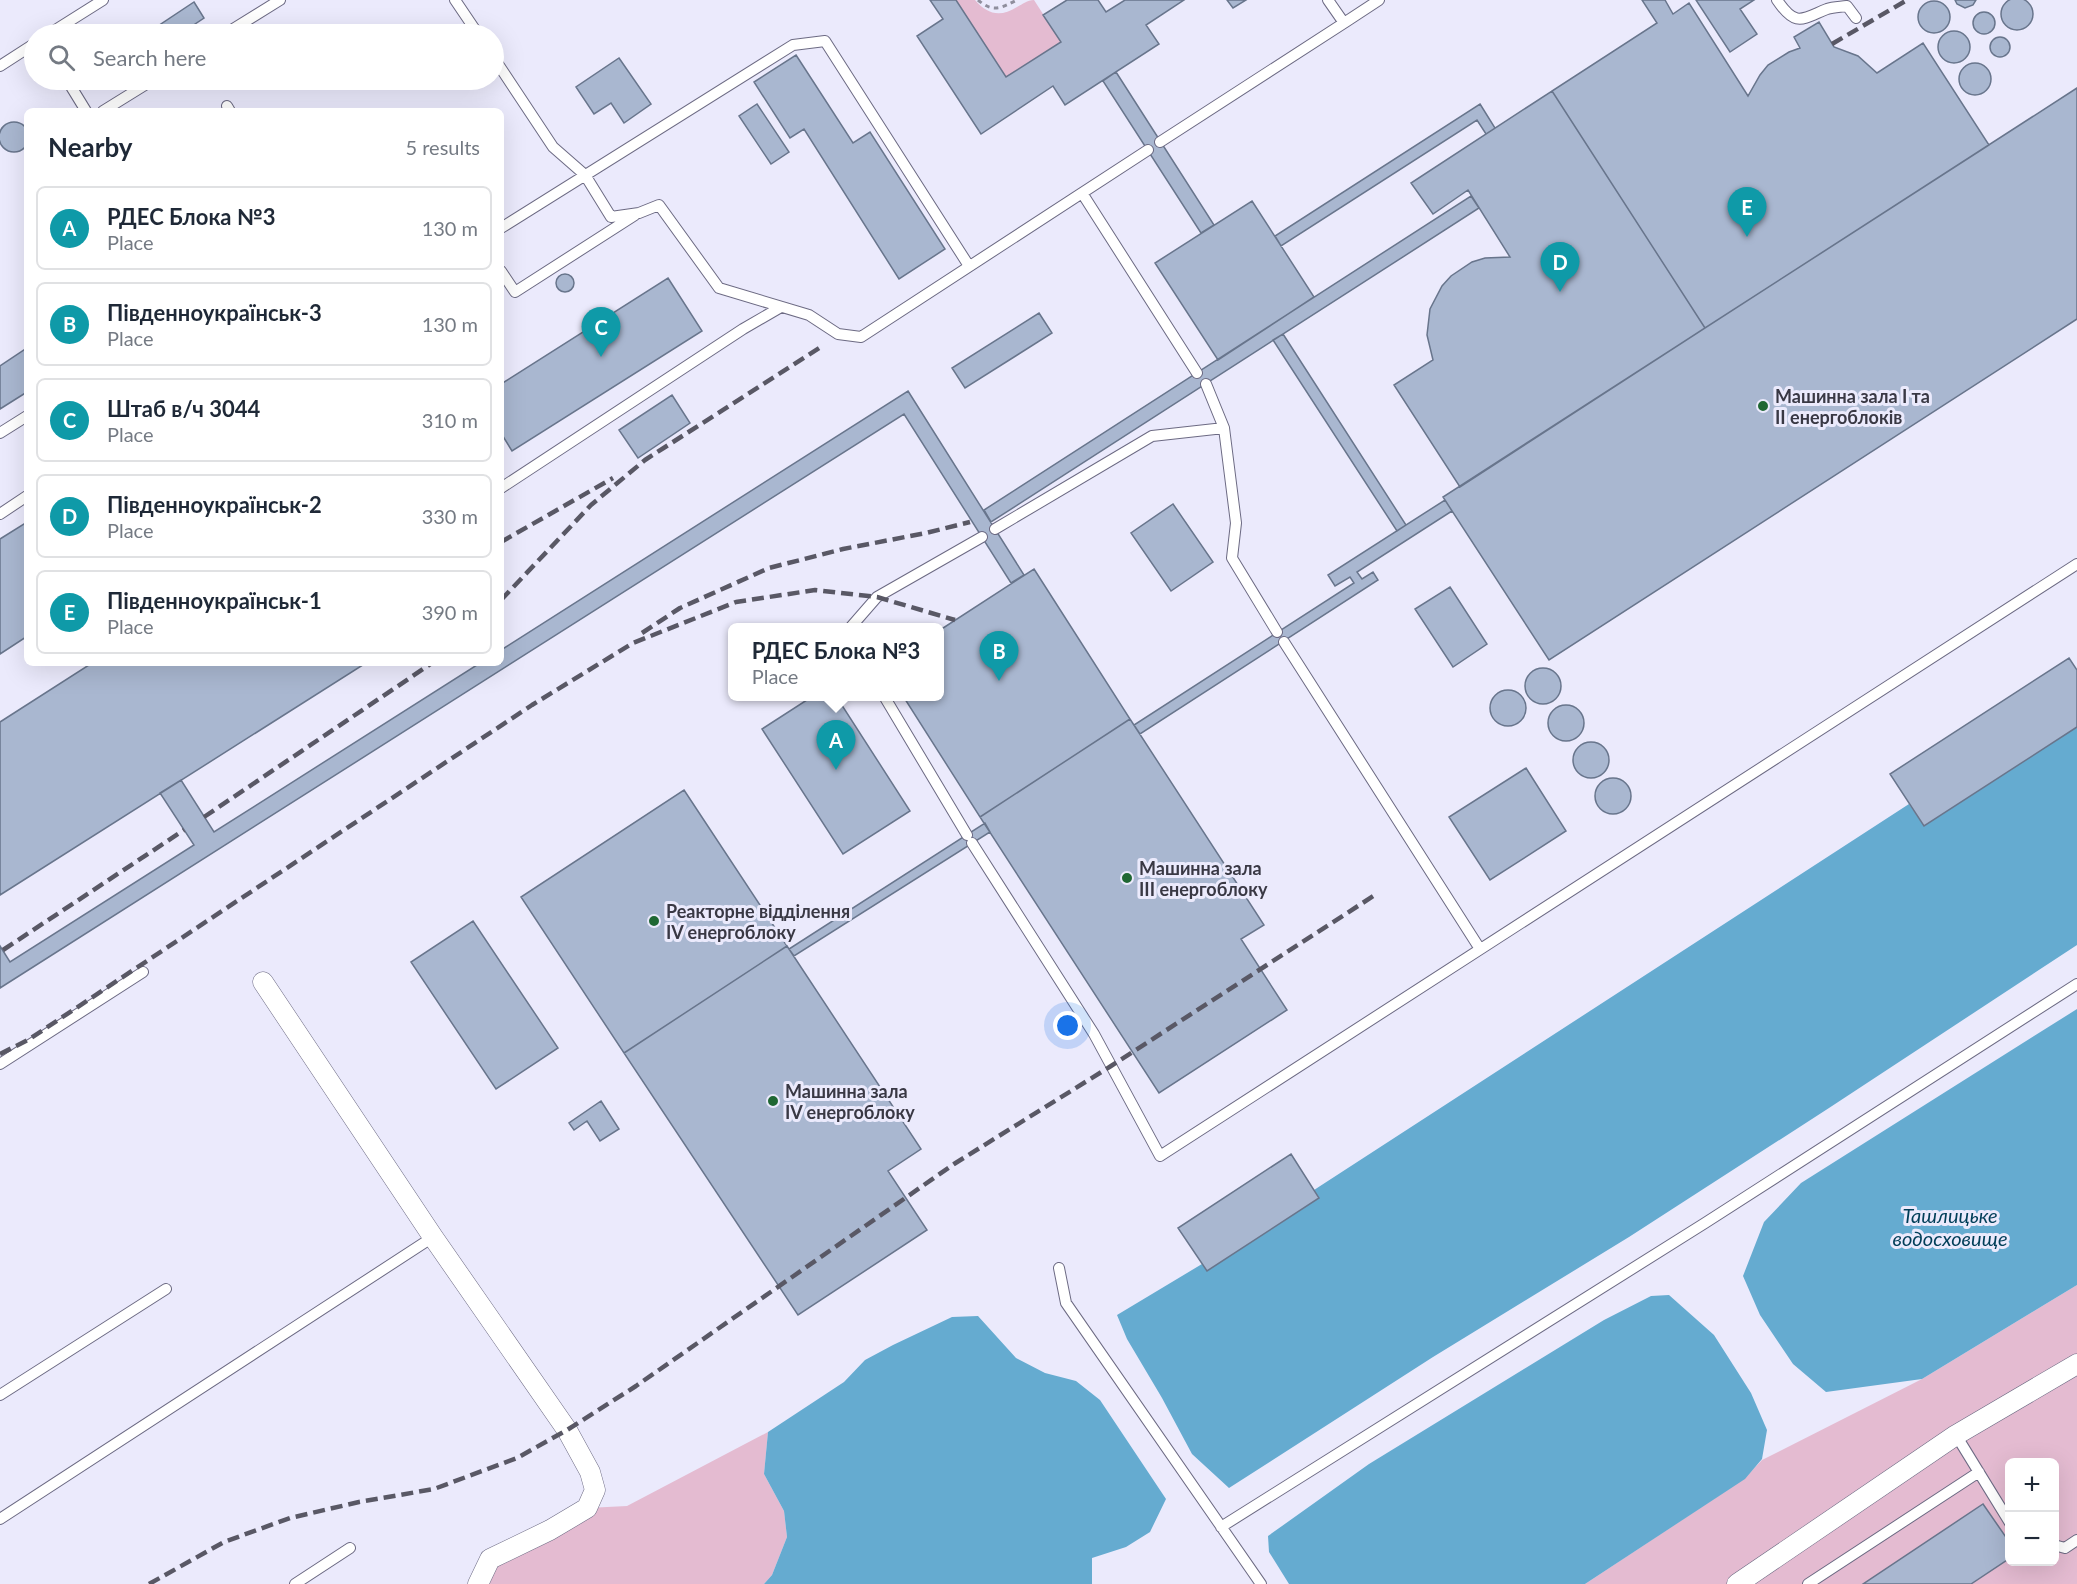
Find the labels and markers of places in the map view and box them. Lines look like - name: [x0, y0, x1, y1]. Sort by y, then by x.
- pin: E: [1728, 188, 1766, 237]
- pin: D: [1540, 242, 1580, 292]
- pin: C: [582, 308, 620, 357]
- place label: Машинна зала I та II енергоблоків: [1775, 385, 1930, 428]
- marker: Машинна зала I та II енергоблоків: [1756, 399, 1770, 413]
- pin: B: [980, 632, 1018, 681]
- pin: A: [816, 720, 856, 770]
- place label: Машинна зала III енергоблоку: [1139, 857, 1268, 900]
- marker: Машинна зала III енергоблоку: [1120, 871, 1134, 885]
- place label: Реакторне відділення IV енергоблоку: [666, 900, 850, 943]
- marker: Реакторне відділення IV енергоблоку: [647, 914, 661, 928]
- place label: Машинна зала IV енергоблоку: [785, 1080, 915, 1123]
- marker: Машинна зала IV енергоблоку: [766, 1094, 780, 1108]

